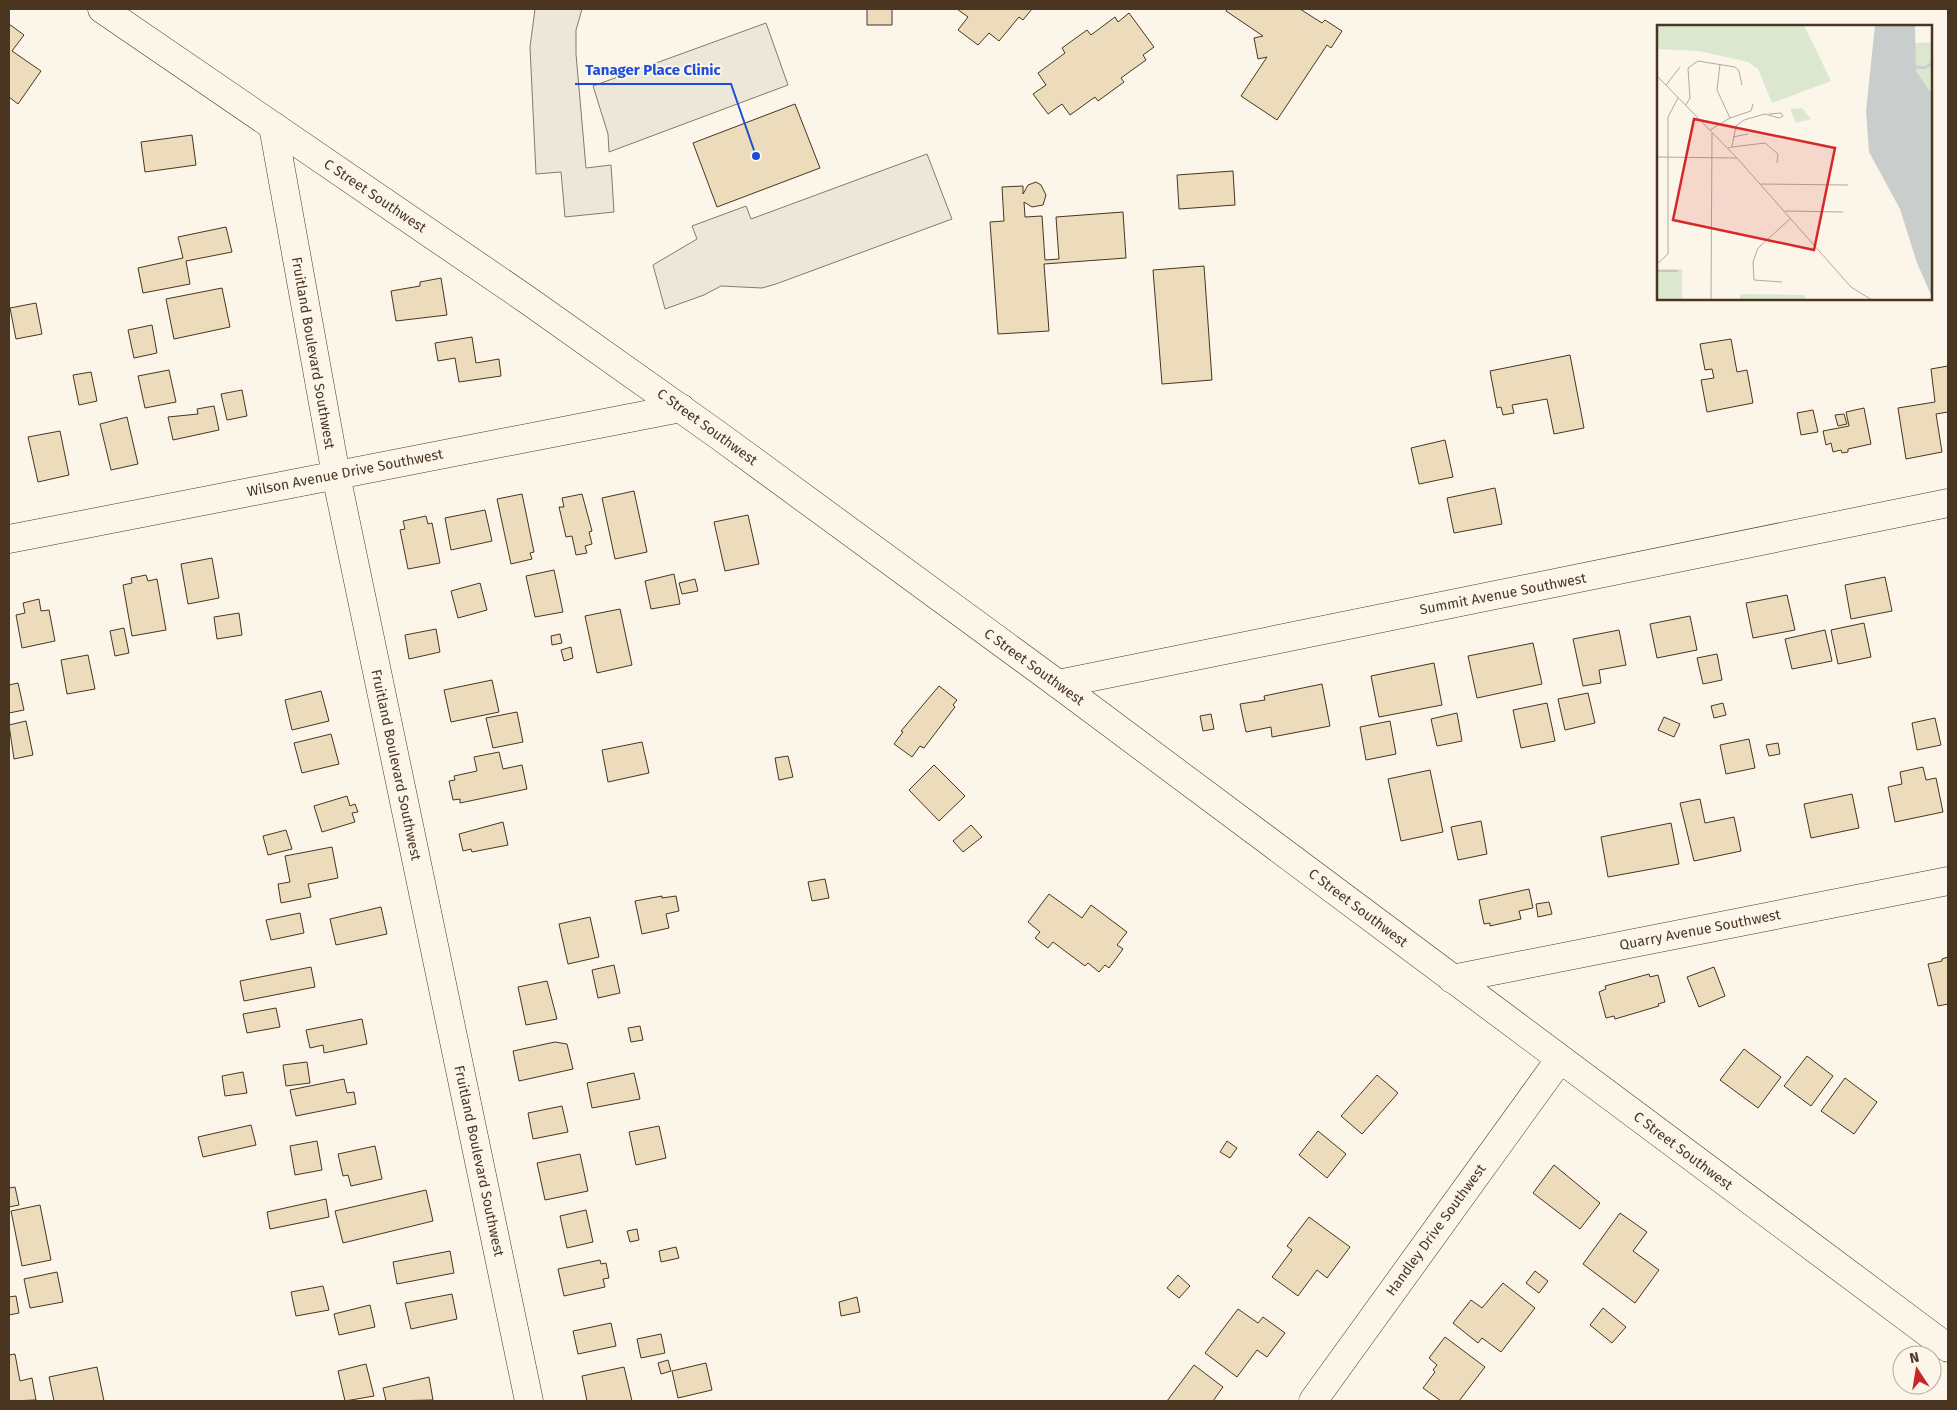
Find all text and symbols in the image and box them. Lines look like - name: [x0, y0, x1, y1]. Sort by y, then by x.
- inset map: [1657, 25, 1932, 300]
- callout: Tanager Place Clinic: [575, 54, 731, 84]
- text: Tanager Place Clinic: [585, 61, 722, 79]
- street label: C Street Southwest: [321, 155, 430, 237]
- street label: Fruitland Boulevard Southwest: [288, 256, 338, 451]
- street label: C Street Southwest: [654, 385, 761, 470]
- street label: Wilson Avenue Drive Southwest: [245, 445, 445, 500]
- street label: Summit Avenue Southwest: [1418, 569, 1589, 618]
- street label: C Street Southwest: [981, 625, 1088, 710]
- street label: Fruitland Boulevard Southwest: [367, 668, 425, 863]
- street label: C Street Southwest: [1305, 865, 1412, 951]
- street label: Quarry Avenue Southwest: [1618, 906, 1783, 954]
- street label: Fruitland Boulevard Southwest: [450, 1064, 508, 1259]
- street label: C Street Southwest: [1630, 1108, 1737, 1194]
- street label: Handley Drive Southwest: [1382, 1160, 1490, 1299]
- north arrow: [1892, 1345, 1942, 1395]
- text: N: [1908, 1348, 1921, 1367]

